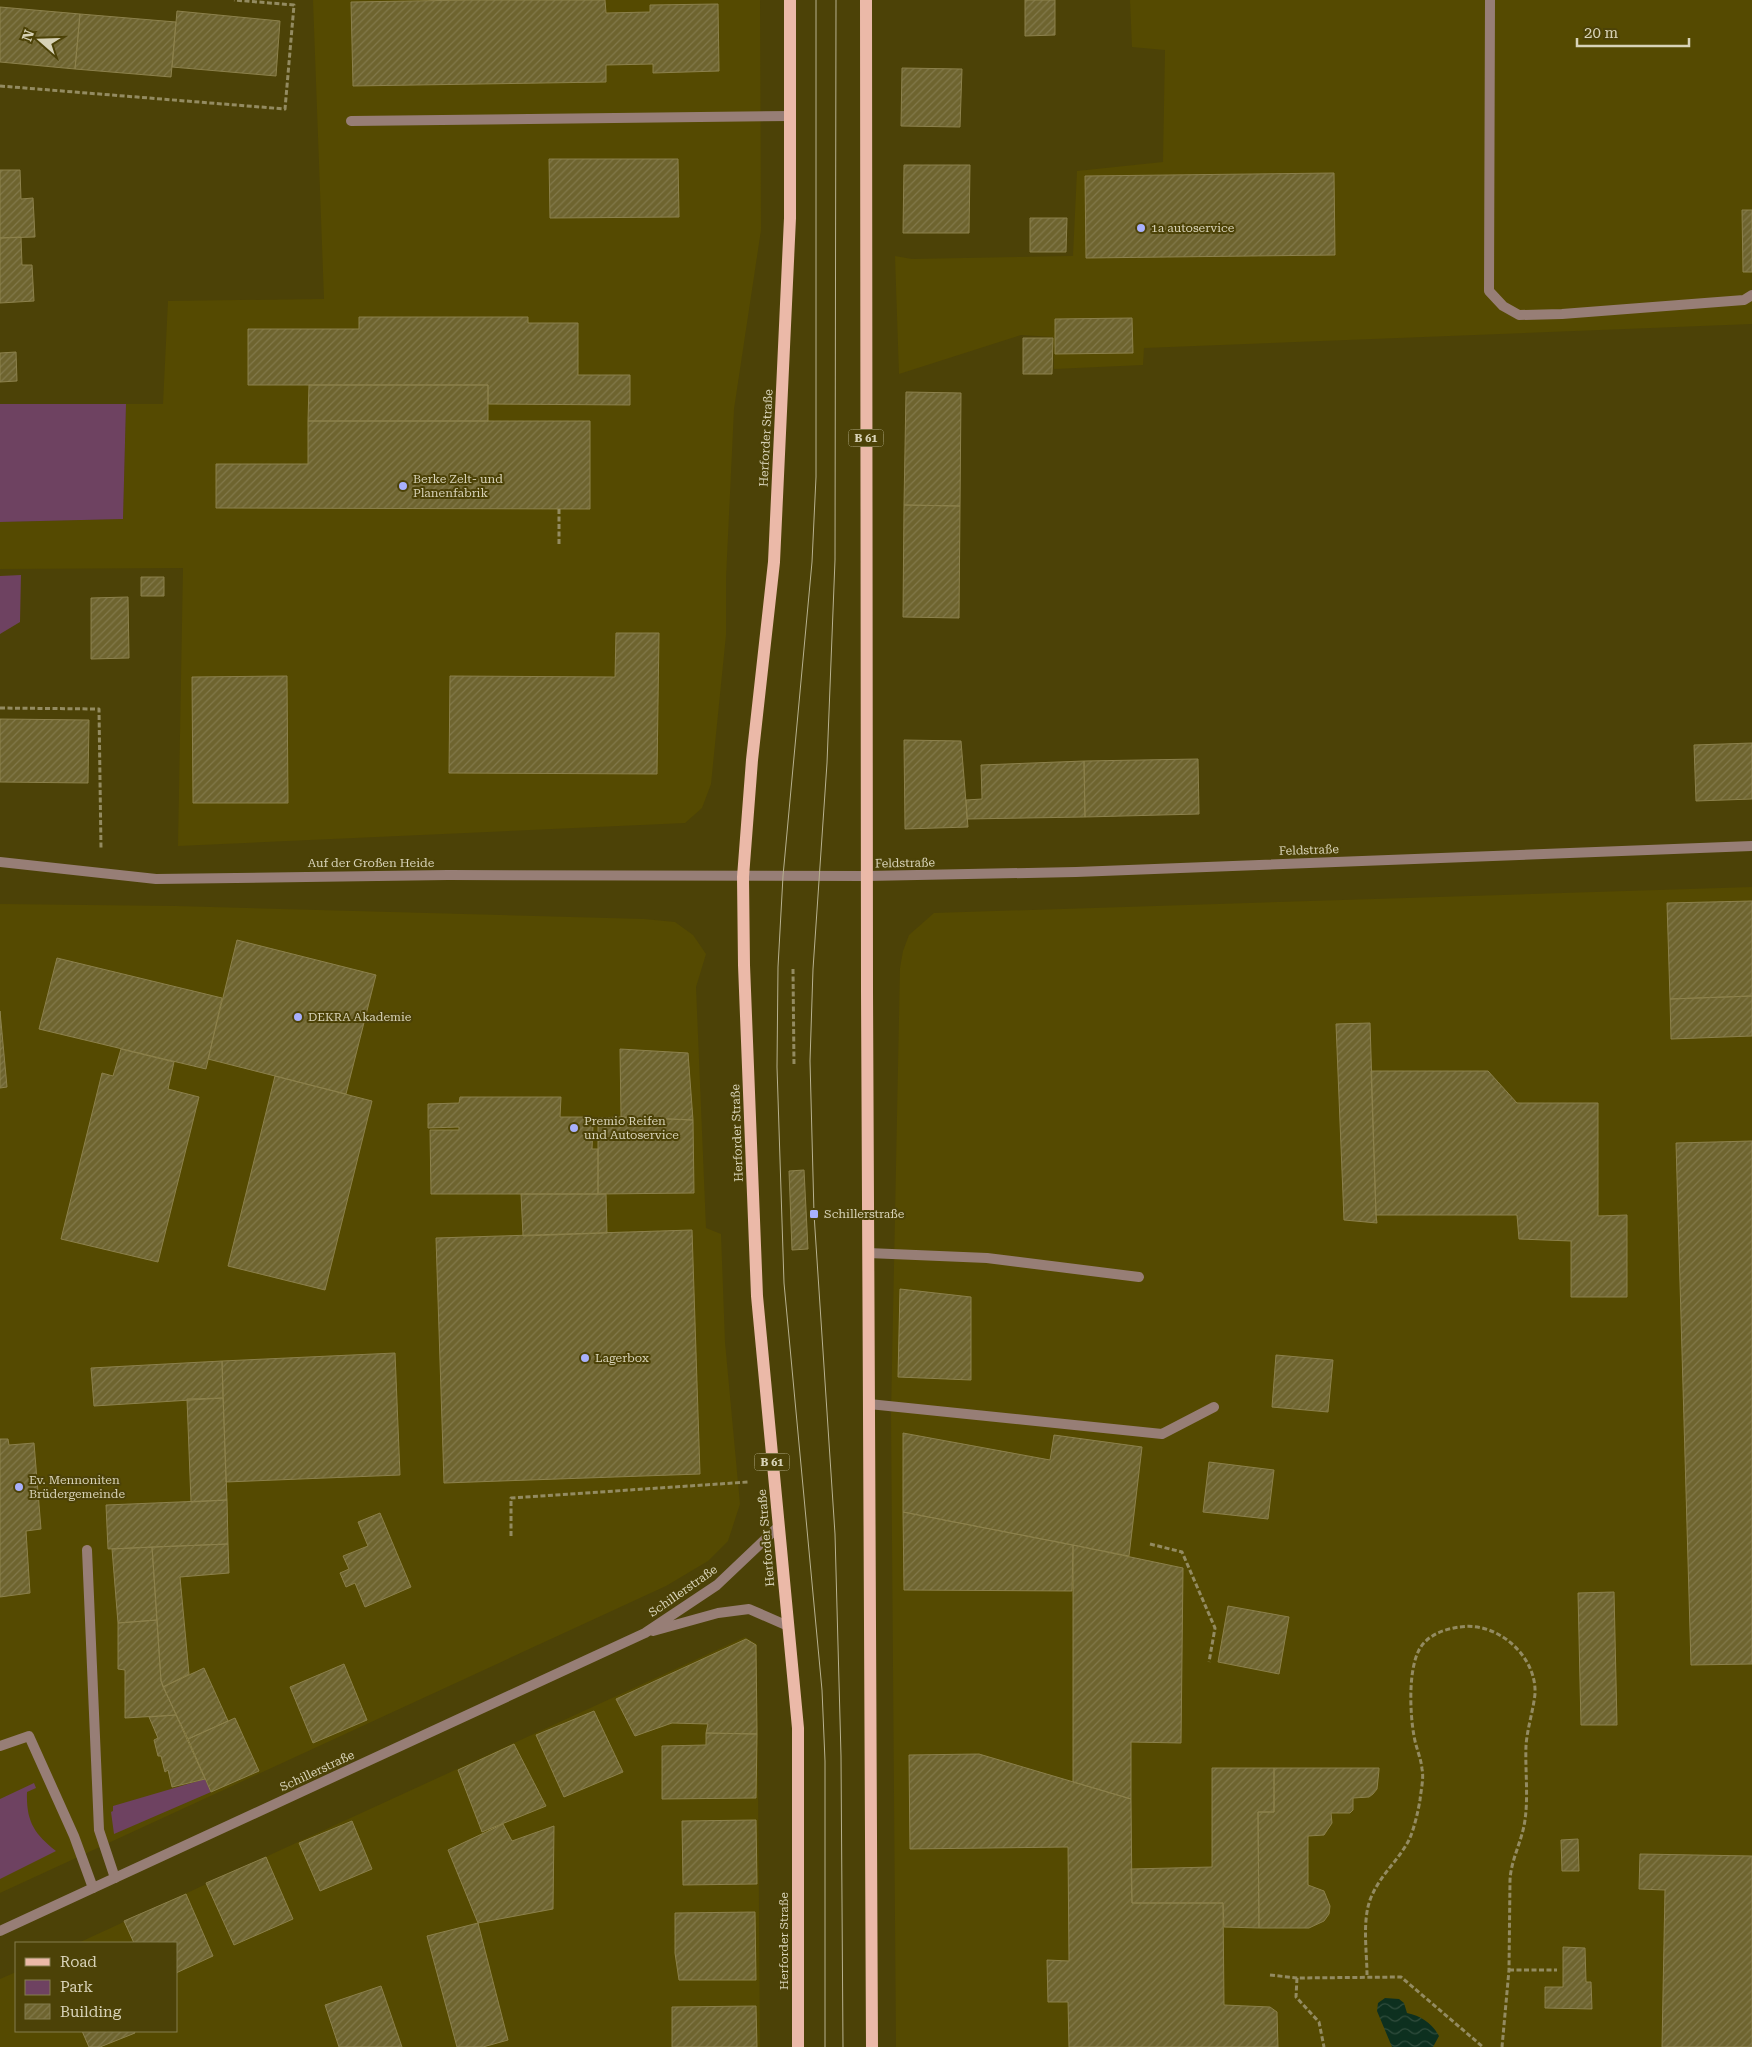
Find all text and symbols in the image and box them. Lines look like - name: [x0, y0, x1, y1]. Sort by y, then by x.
- north arrow: [15, 15, 65, 65]
- scale bar: [1577, 15, 1690, 47]
- text: 20 m: [1584, 24, 1619, 42]
- text: N: [18, 28, 37, 43]
- place label: 1a autoservice: [1151, 221, 1235, 235]
- marker: 1a autoservice: [1135, 222, 1147, 234]
- street label: Herforder Straße: [756, 388, 776, 487]
- road number: B 61: [848, 429, 884, 446]
- place label: Berke Zelt- und Planenfabrik: [413, 472, 503, 500]
- marker: Berke Zelt- und Planenfabrik: [397, 480, 409, 492]
- street label: Feldstraße: [1279, 842, 1340, 858]
- street label: Feldstraße: [875, 855, 936, 871]
- street label: Auf der Großen Heide: [308, 856, 435, 870]
- place label: DEKRA Akademie: [308, 1010, 412, 1024]
- marker: DEKRA Akademie: [292, 1011, 304, 1023]
- street label: Herforder Straße: [728, 1084, 746, 1182]
- place label: Premio Reifen und Autoservice: [584, 1114, 679, 1142]
- marker: Premio Reifen und Autoservice: [568, 1122, 580, 1134]
- place label: Schillerstraße: [824, 1207, 905, 1221]
- marker: Schillerstraße: [808, 1208, 820, 1220]
- place label: Lagerbox: [595, 1351, 649, 1365]
- marker: Lagerbox: [579, 1352, 591, 1364]
- road number: B 61: [754, 1454, 790, 1470]
- place label: Ev. Mennoniten Brüdergemeinde: [29, 1473, 125, 1501]
- marker: Ev. Mennoniten Brüdergemeinde: [13, 1481, 25, 1493]
- street label: Herforder Straße: [755, 1488, 777, 1587]
- street label: Schillerstraße: [646, 1562, 720, 1620]
- street label: Schillerstraße: [278, 1747, 357, 1794]
- street label: Herforder Straße: [777, 1892, 791, 1990]
- legend: [15, 1942, 178, 2032]
- text: Road: [60, 1953, 97, 1971]
- text: Park: [60, 1978, 94, 1996]
- text: Building: [60, 2003, 122, 2021]

